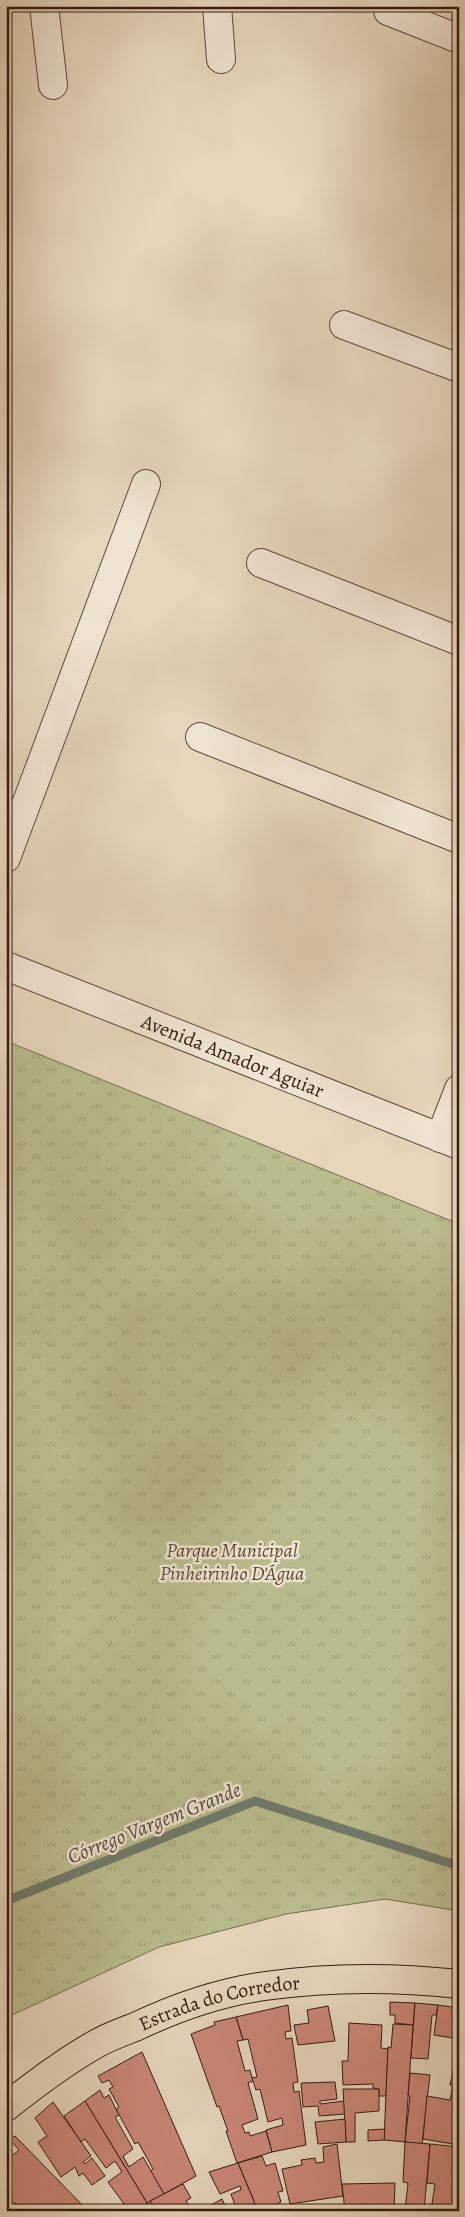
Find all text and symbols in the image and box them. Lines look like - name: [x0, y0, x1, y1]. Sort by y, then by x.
- street label: Avenida Amador Aguiar: [137, 1008, 328, 1105]
- park label: Parque Municipal Pinheirinho D'Água: [160, 1537, 304, 1587]
- water label: Córrego Vargem Grande: [63, 1775, 245, 1871]
- street label: Estrada do Corredor: [134, 1969, 301, 2038]

